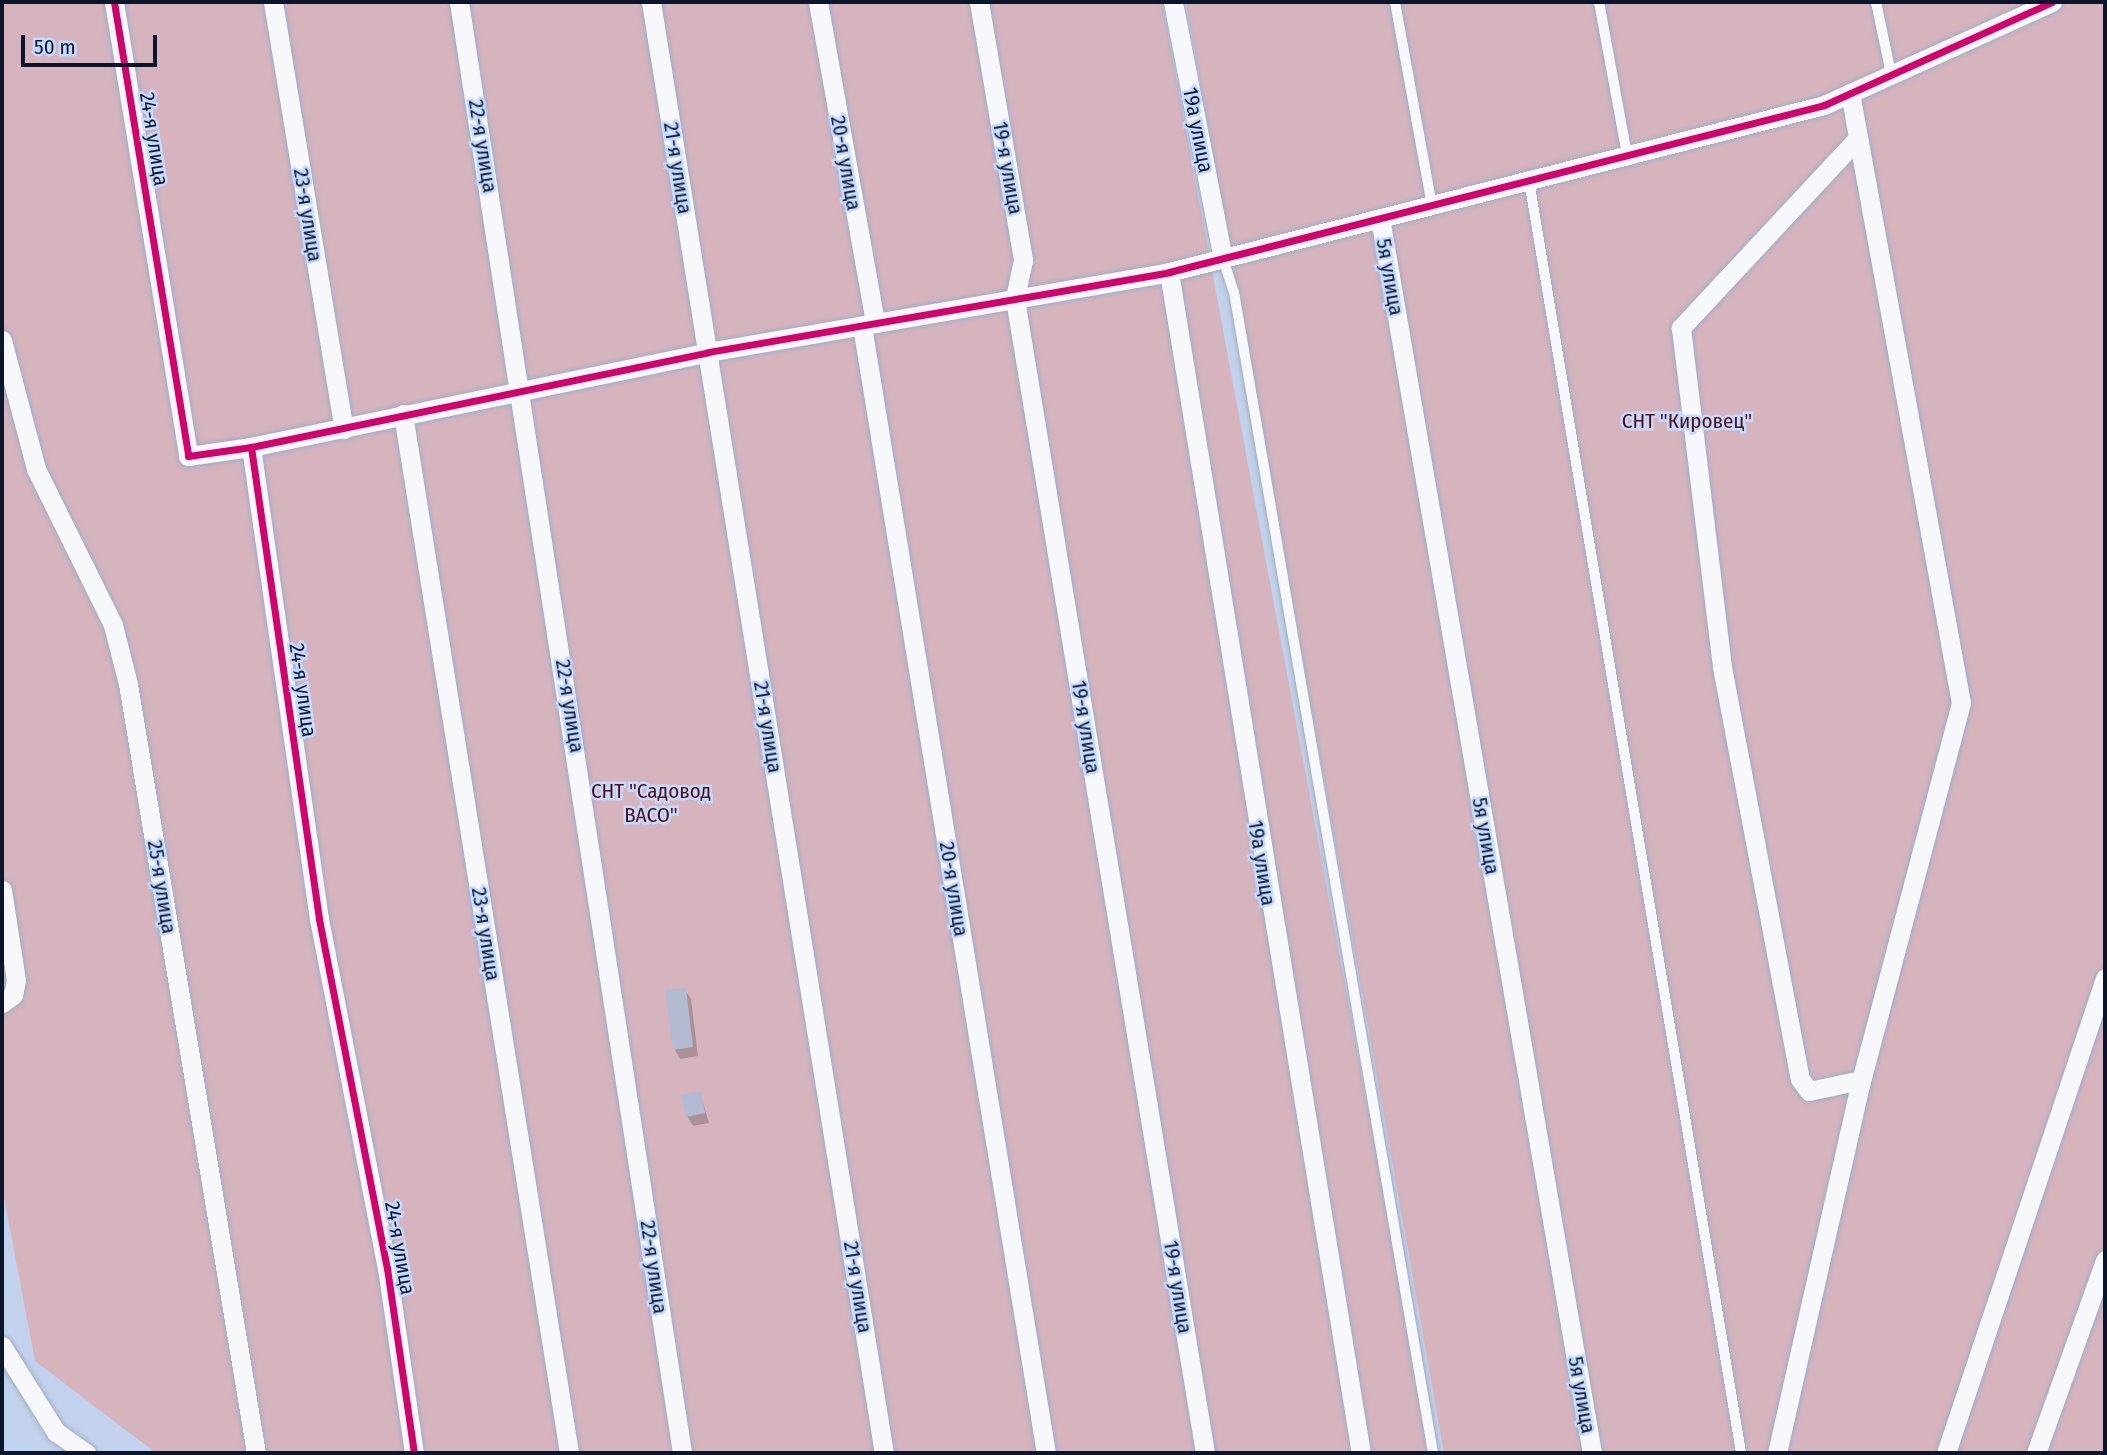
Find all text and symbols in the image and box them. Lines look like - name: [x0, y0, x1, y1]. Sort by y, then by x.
- scale bar: [24, 21, 161, 65]
- text: 50 m: [34, 34, 76, 60]
- street label: 19а улица: [1177, 85, 1219, 175]
- street label: 24-я улица: [134, 90, 174, 188]
- street label: 22-я улица: [463, 98, 503, 194]
- street label: 20-я улица: [825, 114, 867, 212]
- street label: 21-я улица: [658, 120, 698, 216]
- street label: 19-я улица: [987, 120, 1029, 216]
- street label: 23-я улица: [288, 167, 328, 263]
- street label: 5я улица: [1371, 237, 1409, 317]
- park label: СНТ "Кировец": [1622, 408, 1752, 434]
- street label: 24-я улица: [284, 641, 322, 739]
- street label: 22-я улица: [550, 658, 590, 754]
- street label: 21-я улица: [748, 679, 788, 775]
- street label: 19-я улица: [1066, 679, 1106, 775]
- park label: СНТ "Садовод ВАСО": [591, 778, 711, 828]
- street label: 5я улица: [1467, 796, 1505, 876]
- street label: 19а улица: [1243, 819, 1281, 907]
- street label: 25-я улица: [142, 838, 182, 936]
- street label: 20-я улица: [934, 840, 974, 938]
- street label: 23-я улица: [466, 886, 506, 982]
- street label: 24-я улица: [379, 1199, 421, 1297]
- street label: 22-я улица: [635, 1219, 673, 1315]
- street label: 21-я улица: [838, 1239, 878, 1335]
- street label: 19-я улица: [1158, 1239, 1198, 1335]
- street label: 5я улица: [1563, 1355, 1601, 1435]

